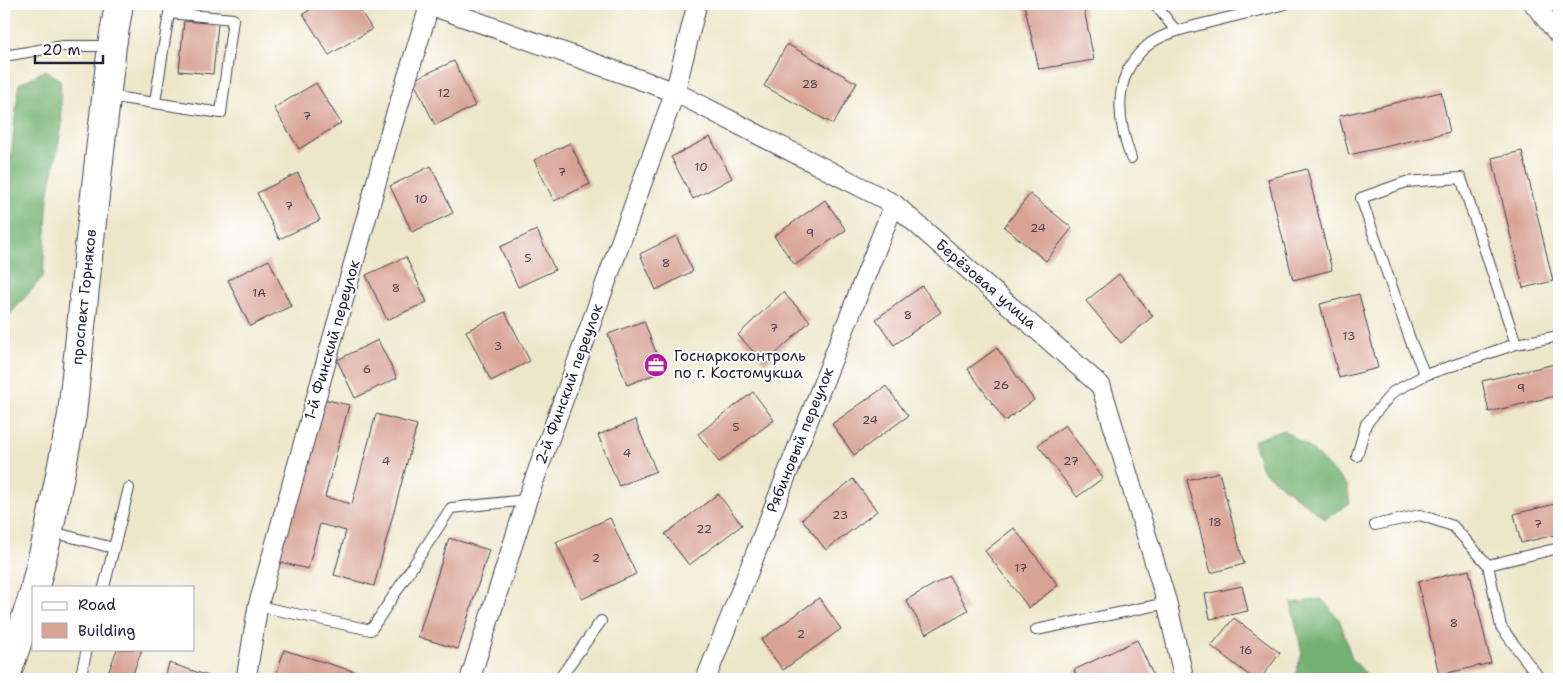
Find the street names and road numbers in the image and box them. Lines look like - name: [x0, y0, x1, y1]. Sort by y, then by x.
- street label: проспект Горняков: [67, 228, 101, 366]
- street label: Берёзовая улица: [931, 235, 1041, 334]
- street label: 1-й Финский переулок: [300, 257, 364, 422]
- street label: 2-й Финский переулок: [531, 301, 607, 467]
- street label: Рябиновый переулок: [762, 364, 838, 516]

